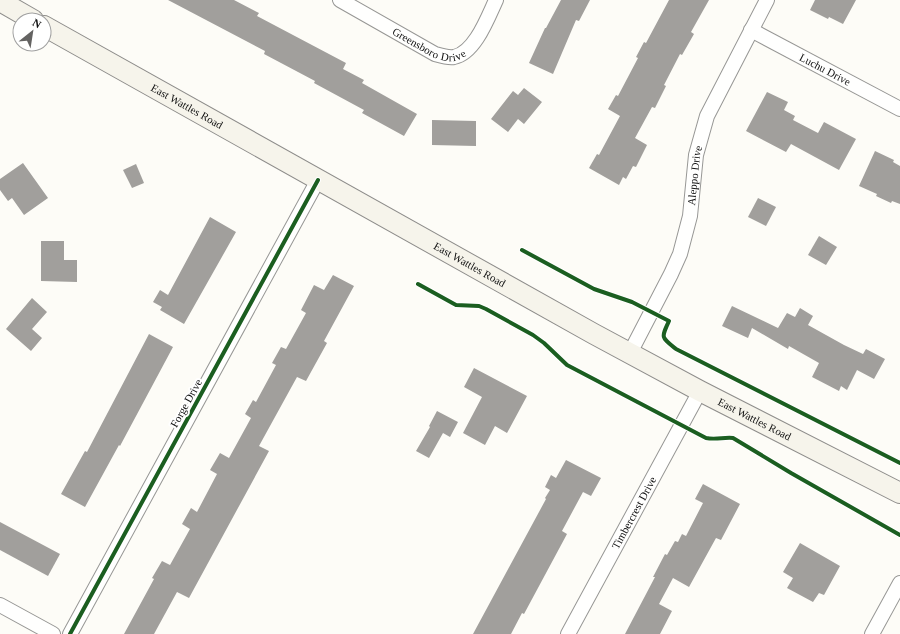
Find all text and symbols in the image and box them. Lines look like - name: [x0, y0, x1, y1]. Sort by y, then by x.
- north arrow: [12, 12, 52, 52]
- text: N: [31, 16, 43, 31]
- street label: Greensboro Drive: [390, 25, 468, 63]
- street label: Luchu Drive: [798, 51, 853, 88]
- street label: East Wattles Road: [149, 81, 225, 131]
- street label: Aleppo Drive: [685, 144, 704, 206]
- street label: East Wattles Road: [432, 240, 508, 290]
- street label: Forge Drive: [168, 377, 204, 429]
- street label: East Wattles Road: [716, 395, 794, 443]
- street label: Timbercrest Drive: [609, 474, 658, 551]

